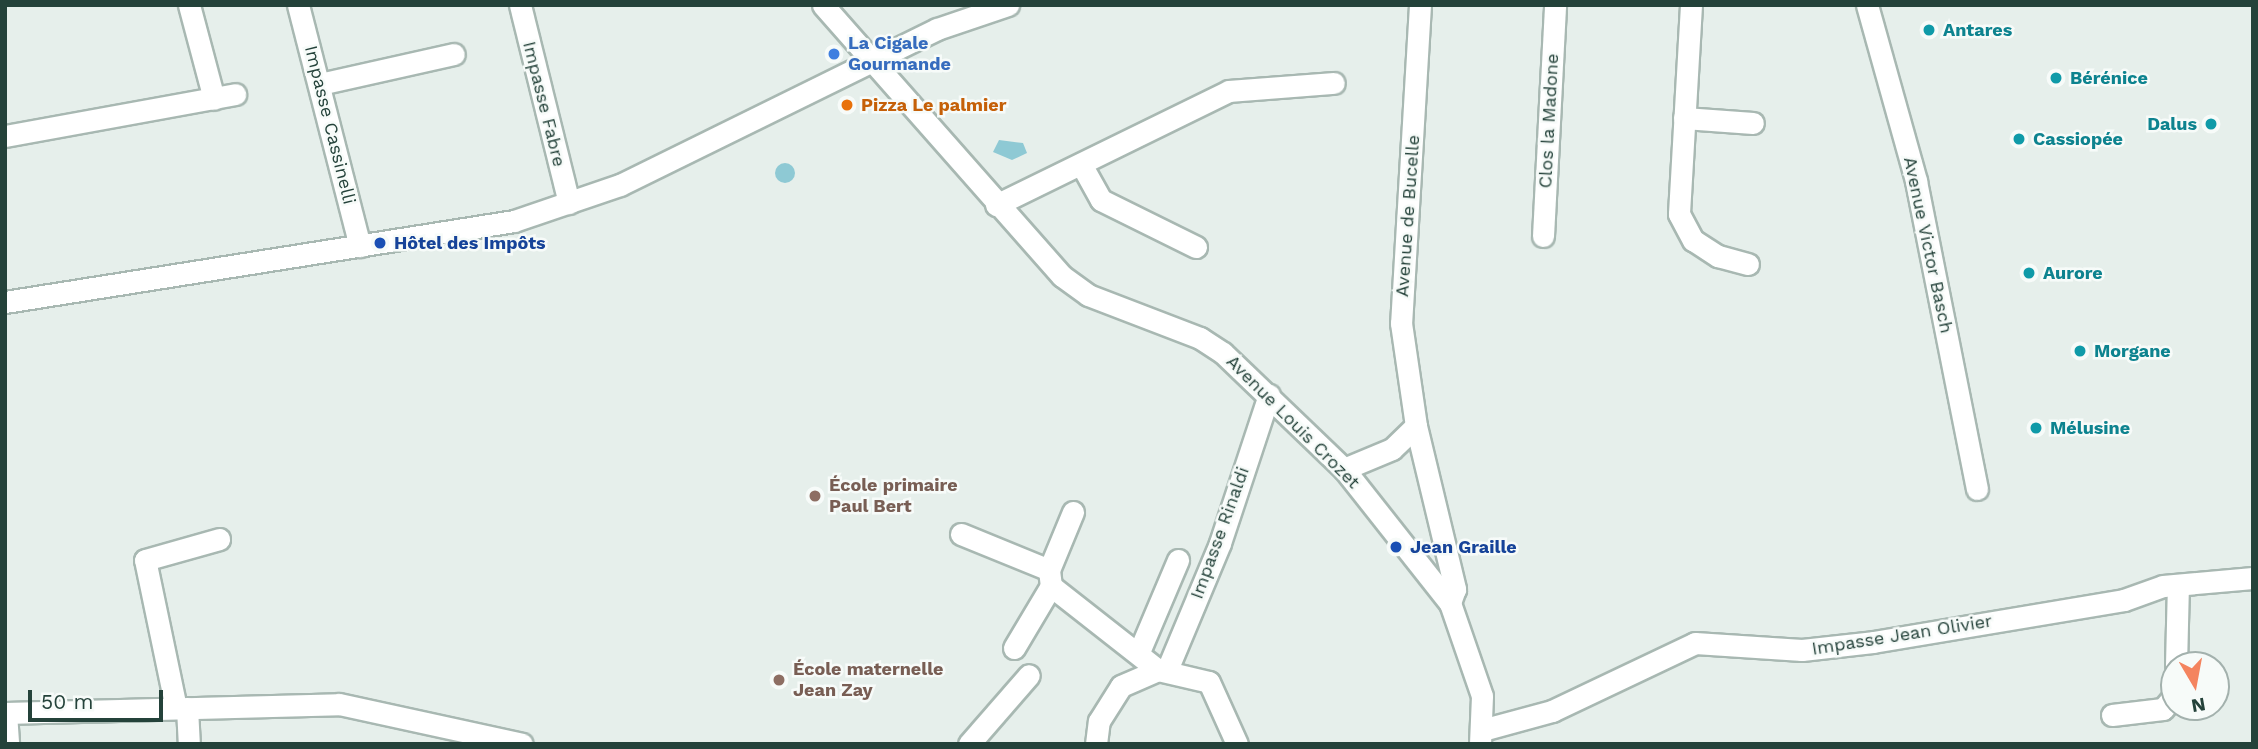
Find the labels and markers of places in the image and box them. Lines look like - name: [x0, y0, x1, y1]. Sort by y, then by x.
- place label: Antares: [1943, 19, 2012, 41]
- marker: Antares: [1921, 22, 1937, 38]
- place label: La Cigale Gourmande: [848, 33, 951, 76]
- marker: La Cigale Gourmande: [826, 46, 842, 62]
- place label: Bérénice: [2070, 67, 2148, 89]
- marker: Bérénice: [2048, 70, 2064, 86]
- place label: Pizza Le palmier: [861, 94, 1007, 116]
- marker: Pizza Le palmier: [839, 97, 855, 113]
- place label: Dalus: [2147, 113, 2197, 135]
- marker: Dalus: [2203, 116, 2219, 132]
- place label: Cassiopée: [2033, 128, 2123, 150]
- marker: Cassiopée: [2011, 131, 2027, 147]
- place label: Hôtel des Impôts: [394, 232, 546, 254]
- marker: Hôtel des Impôts: [372, 235, 388, 251]
- place label: Aurore: [2043, 262, 2103, 284]
- marker: Aurore: [2021, 265, 2037, 281]
- place label: Morgane: [2094, 340, 2171, 362]
- marker: Morgane: [2072, 343, 2088, 359]
- place label: Mélusine: [2050, 417, 2130, 439]
- marker: Mélusine: [2028, 420, 2044, 436]
- place label: École primaire Paul Bert: [829, 475, 958, 518]
- marker: École primaire Paul Bert: [807, 488, 823, 504]
- place label: Jean Graille: [1410, 536, 1517, 558]
- marker: Jean Graille: [1388, 539, 1404, 555]
- place label: École maternelle Jean Zay: [793, 659, 943, 702]
- marker: École maternelle Jean Zay: [771, 672, 787, 688]

